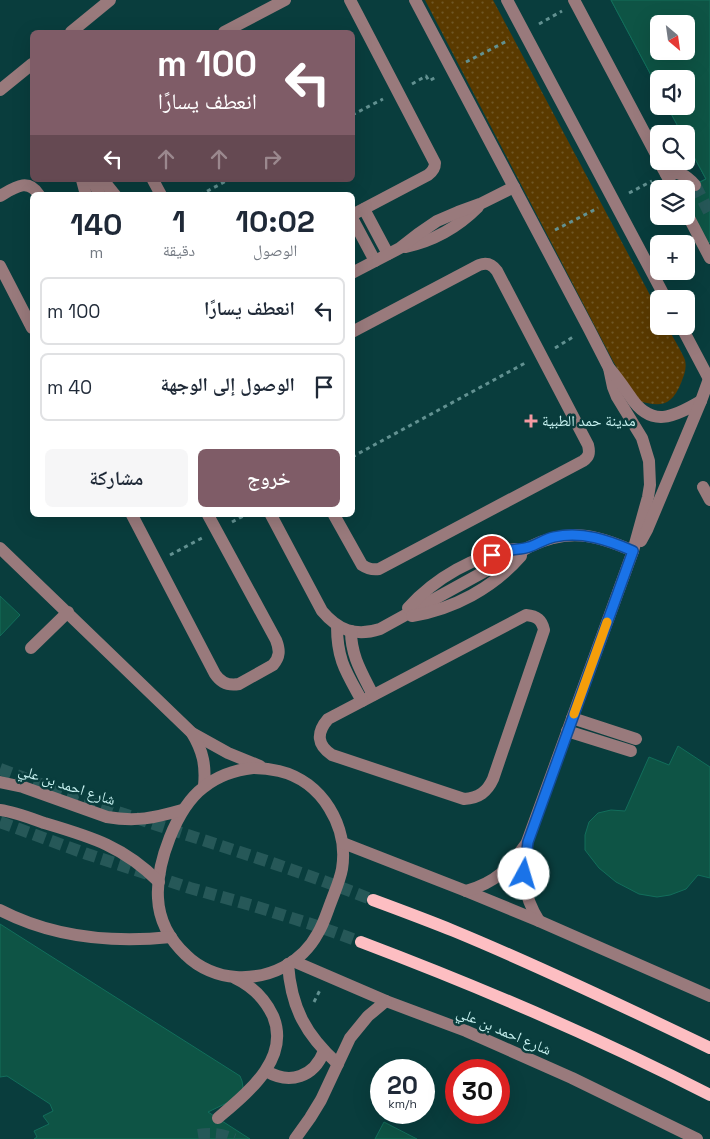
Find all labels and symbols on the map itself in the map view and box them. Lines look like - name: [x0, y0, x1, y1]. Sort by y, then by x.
- north arrow: [650, 15, 695, 60]
- place label: مدينة حمد الطبية: [542, 411, 636, 430]
- marker: مدينة حمد الطبية: [524, 414, 538, 428]
- pin: [471, 534, 513, 576]
- street label: شارع احمد بن علي: [15, 760, 118, 812]
- position arrow: [497, 847, 549, 899]
- street label: شارع احمد بن علي: [453, 1002, 554, 1062]
- speed limit sign: 30: [445, 1059, 510, 1124]

